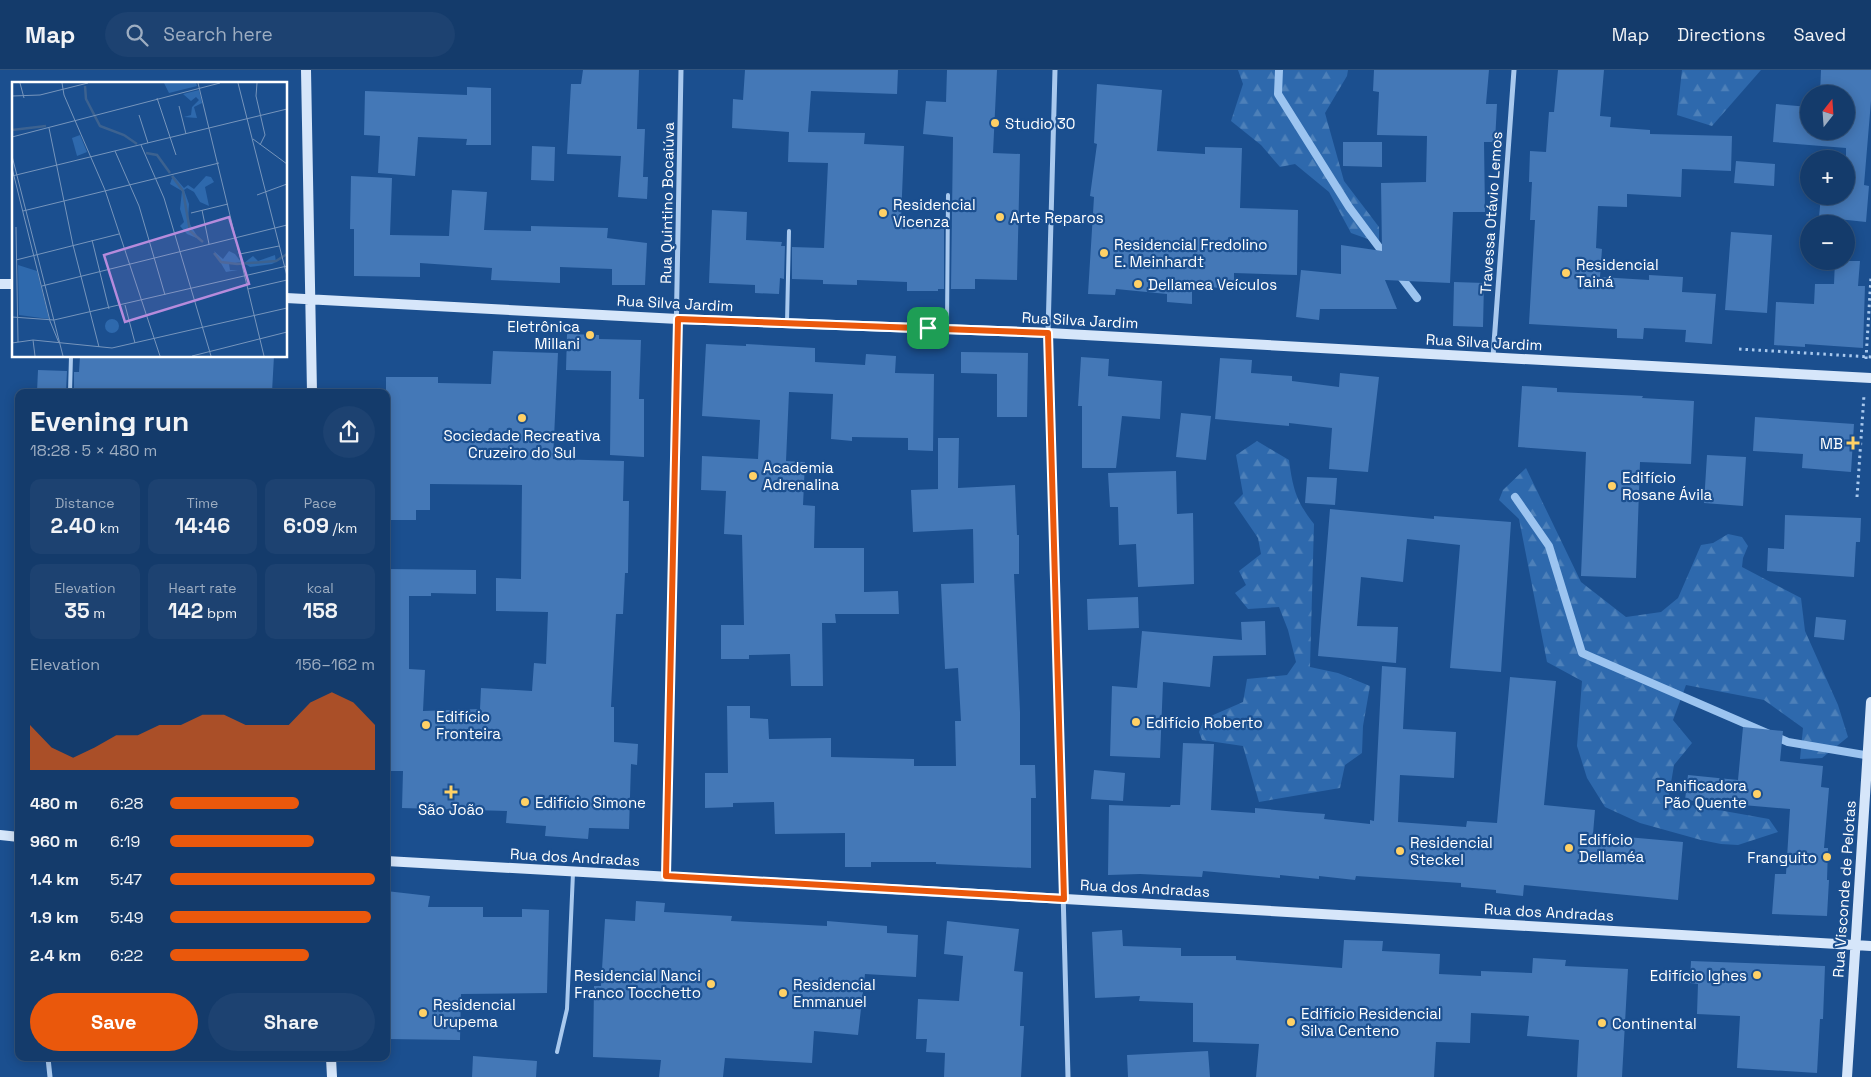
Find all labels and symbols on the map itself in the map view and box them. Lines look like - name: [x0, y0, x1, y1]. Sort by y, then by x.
- inset map: [12, 82, 288, 358]
- north arrow: [1800, 85, 1855, 140]
- place label: Studio 30: [1005, 114, 1075, 133]
- marker: Studio 30: [989, 117, 1001, 129]
- street label: Rua Quintino Bocaiúva: [656, 121, 678, 284]
- street label: Travessa Otávio Lemos: [1476, 131, 1506, 295]
- place label: Residencial Vicenza: [893, 195, 976, 231]
- marker: Residencial Vicenza: [877, 207, 889, 219]
- place label: Arte Reparos: [1010, 208, 1104, 227]
- marker: Arte Reparos: [994, 211, 1006, 223]
- place label: Residencial Fredolino E. Meinhardt: [1114, 235, 1268, 271]
- marker: Residencial Fredolino E. Meinhardt: [1098, 247, 1110, 259]
- place label: Residencial Tainá: [1576, 255, 1659, 291]
- marker: Residencial Tainá: [1560, 267, 1572, 279]
- place label: Dellamea Veículos: [1148, 275, 1277, 294]
- marker: Dellamea Veículos: [1132, 278, 1144, 290]
- street label: Rua Silva Jardim: [616, 290, 734, 316]
- pin: [907, 307, 949, 349]
- street label: Rua Silva Jardim: [1021, 307, 1139, 333]
- place label: Eletrônica Millani: [507, 317, 580, 353]
- marker: Eletrônica Millani: [584, 329, 596, 341]
- street label: Rua Silva Jardim: [1425, 329, 1543, 355]
- marker: Sociedade Recreativa Cruzeiro do Sul: [516, 412, 528, 424]
- place label: Sociedade Recreativa Cruzeiro do Sul: [443, 426, 601, 462]
- place label: MB: [1820, 434, 1843, 453]
- marker: MB: [1847, 437, 1859, 449]
- place label: Academia Adrenalina: [763, 458, 840, 494]
- place label: Edifício Rosane Ávila: [1622, 468, 1713, 504]
- marker: Academia Adrenalina: [747, 470, 759, 482]
- marker: Edifício Rosane Ávila: [1606, 480, 1618, 492]
- place label: Edifício Fronteira: [436, 707, 501, 743]
- place label: Edifício Roberto: [1146, 713, 1263, 732]
- marker: Edifício Roberto: [1130, 716, 1142, 728]
- marker: Edifício Fronteira: [420, 719, 432, 731]
- place label: Panificadora Pão Quente: [1656, 776, 1747, 812]
- marker: São João: [445, 786, 457, 798]
- marker: Panificadora Pão Quente: [1751, 788, 1763, 800]
- place label: Edifício Simone: [535, 793, 646, 812]
- marker: Edifício Simone: [519, 796, 531, 808]
- place label: São João: [418, 800, 484, 819]
- street label: Rua Visconde de Pelotas: [1828, 800, 1860, 978]
- place label: Edifício Dellaméa: [1579, 830, 1645, 866]
- place label: Residencial Steckel: [1410, 833, 1493, 869]
- marker: Edifício Dellaméa: [1563, 842, 1575, 854]
- street label: Rua dos Andradas: [510, 844, 640, 870]
- marker: Residencial Steckel: [1394, 845, 1406, 857]
- place label: Franguito: [1747, 848, 1817, 867]
- marker: Franguito: [1821, 851, 1833, 863]
- street label: Rua dos Andradas: [1080, 875, 1210, 901]
- street label: Rua dos Andradas: [1484, 899, 1614, 925]
- place label: Residencial Nanci Franco Tocchetto: [574, 966, 701, 1002]
- place label: Edifício Ighes: [1650, 966, 1747, 985]
- marker: Edifício Ighes: [1751, 969, 1763, 981]
- place label: Residencial Emmanuel: [793, 975, 876, 1011]
- marker: Residencial Nanci Franco Tocchetto: [705, 978, 717, 990]
- marker: Residencial Emmanuel: [777, 987, 789, 999]
- place label: Residencial Urupema: [433, 995, 516, 1031]
- place label: Edifício Residencial Silva Centeno: [1301, 1004, 1441, 1040]
- marker: Residencial Urupema: [417, 1007, 429, 1019]
- place label: Continental: [1612, 1014, 1697, 1033]
- marker: Edifício Residencial Silva Centeno: [1285, 1016, 1297, 1028]
- marker: Continental: [1596, 1017, 1608, 1029]

